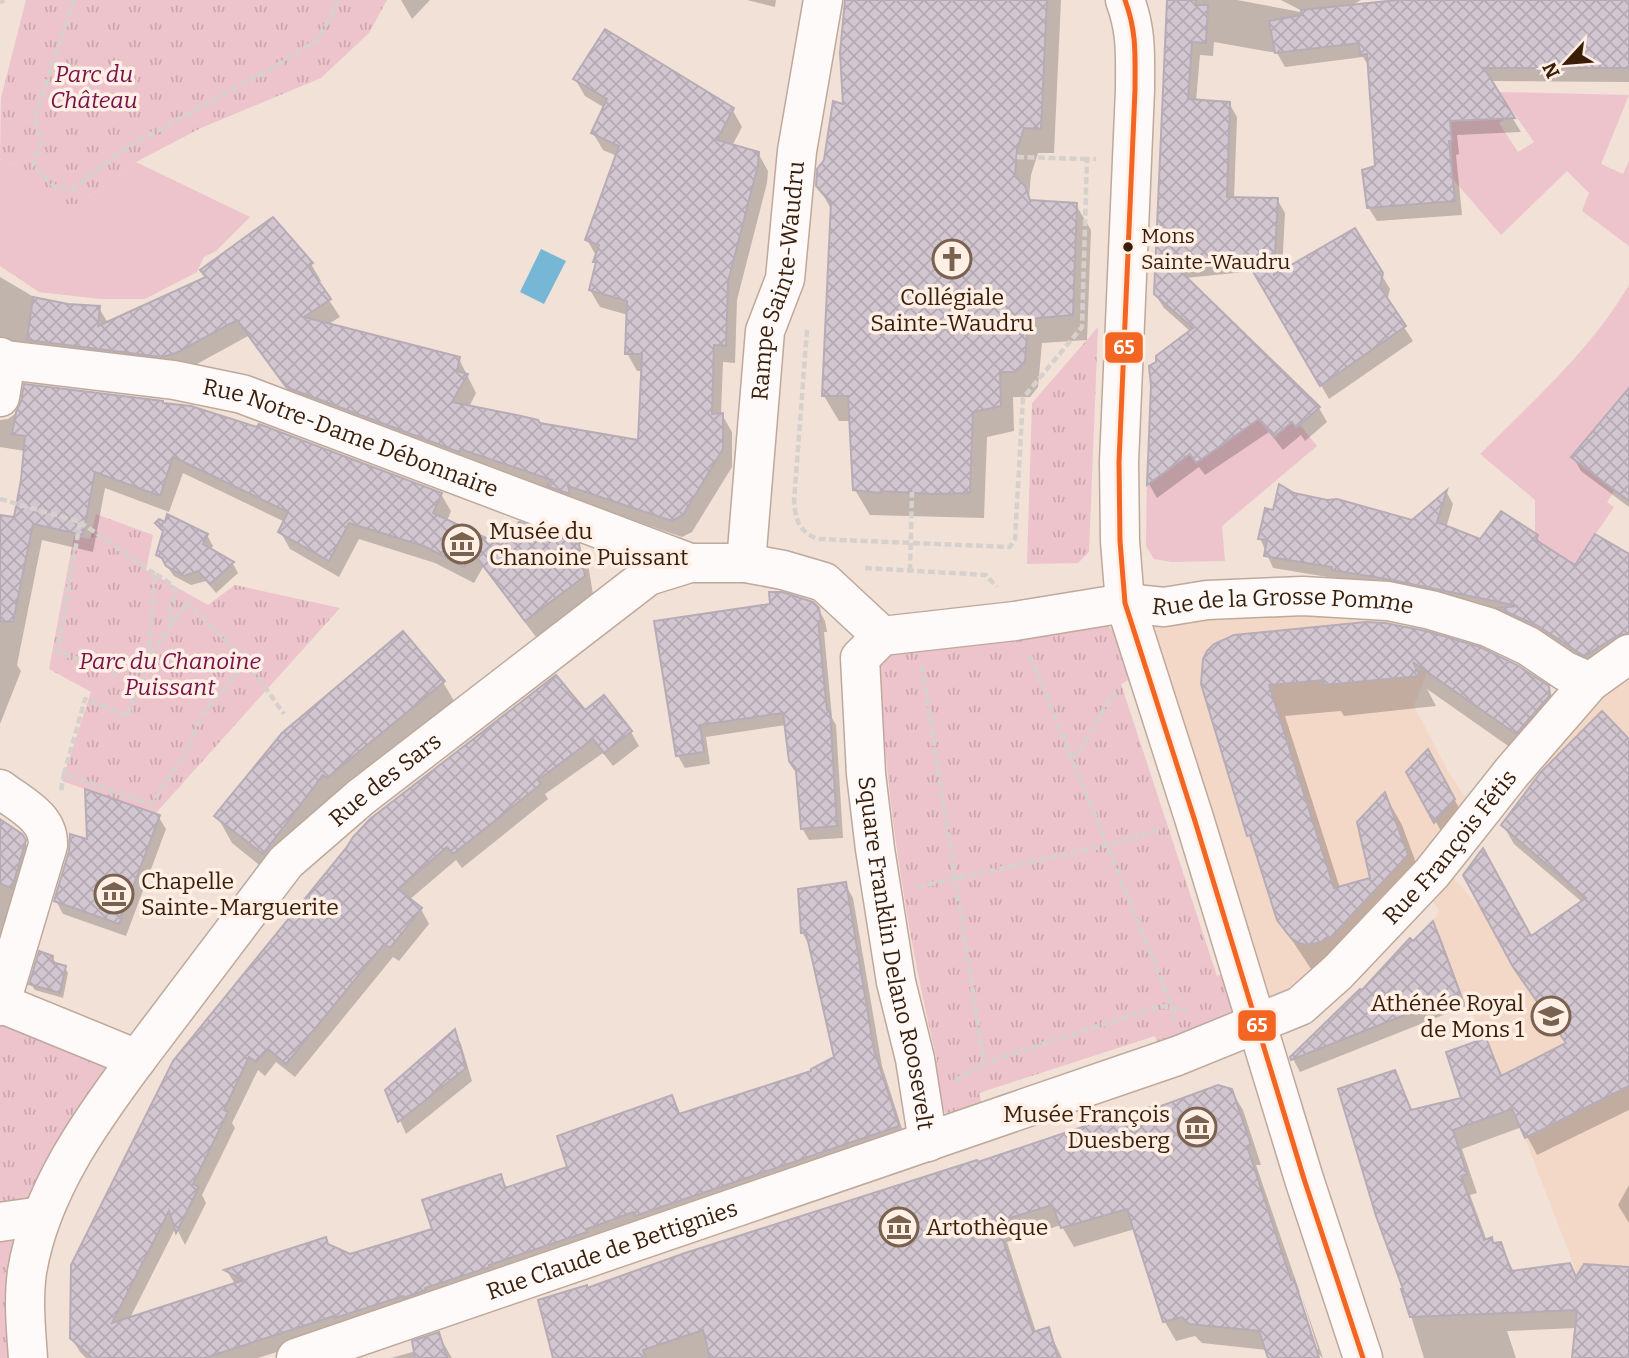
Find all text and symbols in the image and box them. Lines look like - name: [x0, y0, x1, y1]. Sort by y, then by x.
- north arrow: [1531, 28, 1601, 98]
- text: N: [1537, 58, 1565, 82]
- park label: Parc du Château: [50, 60, 138, 114]
- street label: Rampe Sainte-Waudru: [745, 160, 810, 402]
- place label: Mons Sainte-Waudru: [1141, 223, 1290, 275]
- church icon: Collégiale Sainte-Waudru: [931, 238, 973, 280]
- marker: Mons Sainte-Waudru: [1121, 240, 1135, 254]
- place label: Collégiale Sainte-Waudru: [870, 283, 1034, 337]
- line badge: 65: [1104, 331, 1144, 364]
- text: 65: [1113, 336, 1135, 359]
- street label: Rue Notre-Dame Débonnaire: [200, 372, 502, 503]
- place label: Musée du Chanoine Puissant: [489, 517, 688, 571]
- museum icon: Musée du Chanoine Puissant: [441, 523, 483, 565]
- street label: Rue de la Grosse Pomme: [1151, 582, 1416, 621]
- park label: Parc du Chanoine Puissant: [79, 647, 262, 701]
- street label: Rue des Sars: [323, 727, 447, 832]
- street label: Rue François Fétis: [1377, 764, 1522, 930]
- street label: Square Franklin Delano Roosevelt: [852, 775, 940, 1132]
- place label: Chapelle Sainte-Marguerite: [141, 867, 339, 921]
- museum icon: Chapelle Sainte-Marguerite: [93, 873, 135, 915]
- place label: Athénée Royal de Mons 1: [1371, 989, 1525, 1043]
- school or university icon: Athénée Royal de Mons 1: [1530, 995, 1572, 1037]
- line badge: 65: [1237, 1009, 1277, 1042]
- text: 65: [1246, 1014, 1268, 1037]
- place label: Musée François Duesberg: [1003, 1100, 1170, 1154]
- museum icon: Musée François Duesberg: [1176, 1106, 1218, 1148]
- street label: Rue Claude de Bettignies: [483, 1194, 741, 1306]
- museum icon: Artothèque: [878, 1206, 920, 1248]
- place label: Artothèque: [926, 1213, 1048, 1241]

